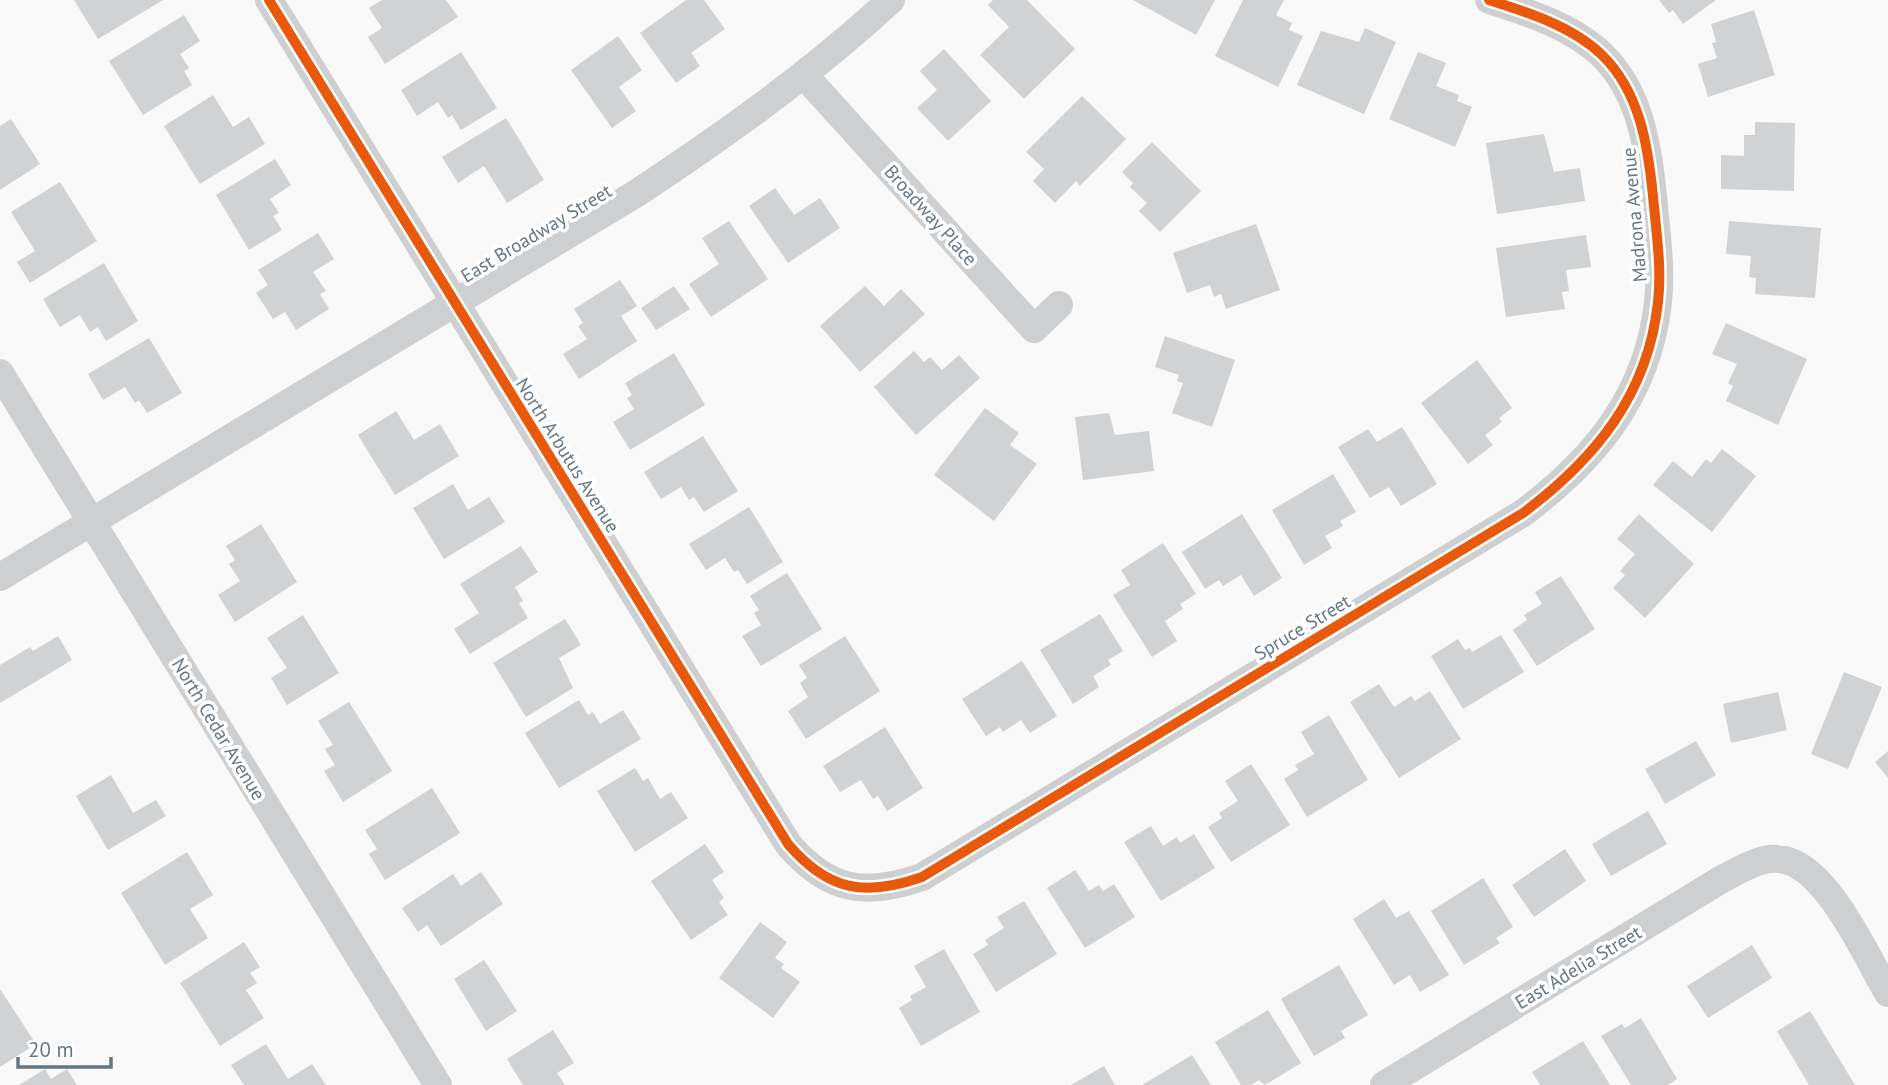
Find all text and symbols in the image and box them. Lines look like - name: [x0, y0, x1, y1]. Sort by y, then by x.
- street label: Madrona Avenue: [1616, 147, 1652, 283]
- street label: Broadway Place: [879, 160, 983, 270]
- street label: East Broadway Street: [456, 178, 616, 287]
- street label: North Arbutus Avenue: [511, 373, 625, 537]
- street label: Spruce Street: [1249, 588, 1355, 665]
- street label: North Cedar Avenue: [167, 654, 271, 804]
- street label: East Adelia Street: [1510, 920, 1646, 1014]
- scale bar: [18, 1026, 110, 1070]
- text: 20 m: [28, 1036, 74, 1063]

